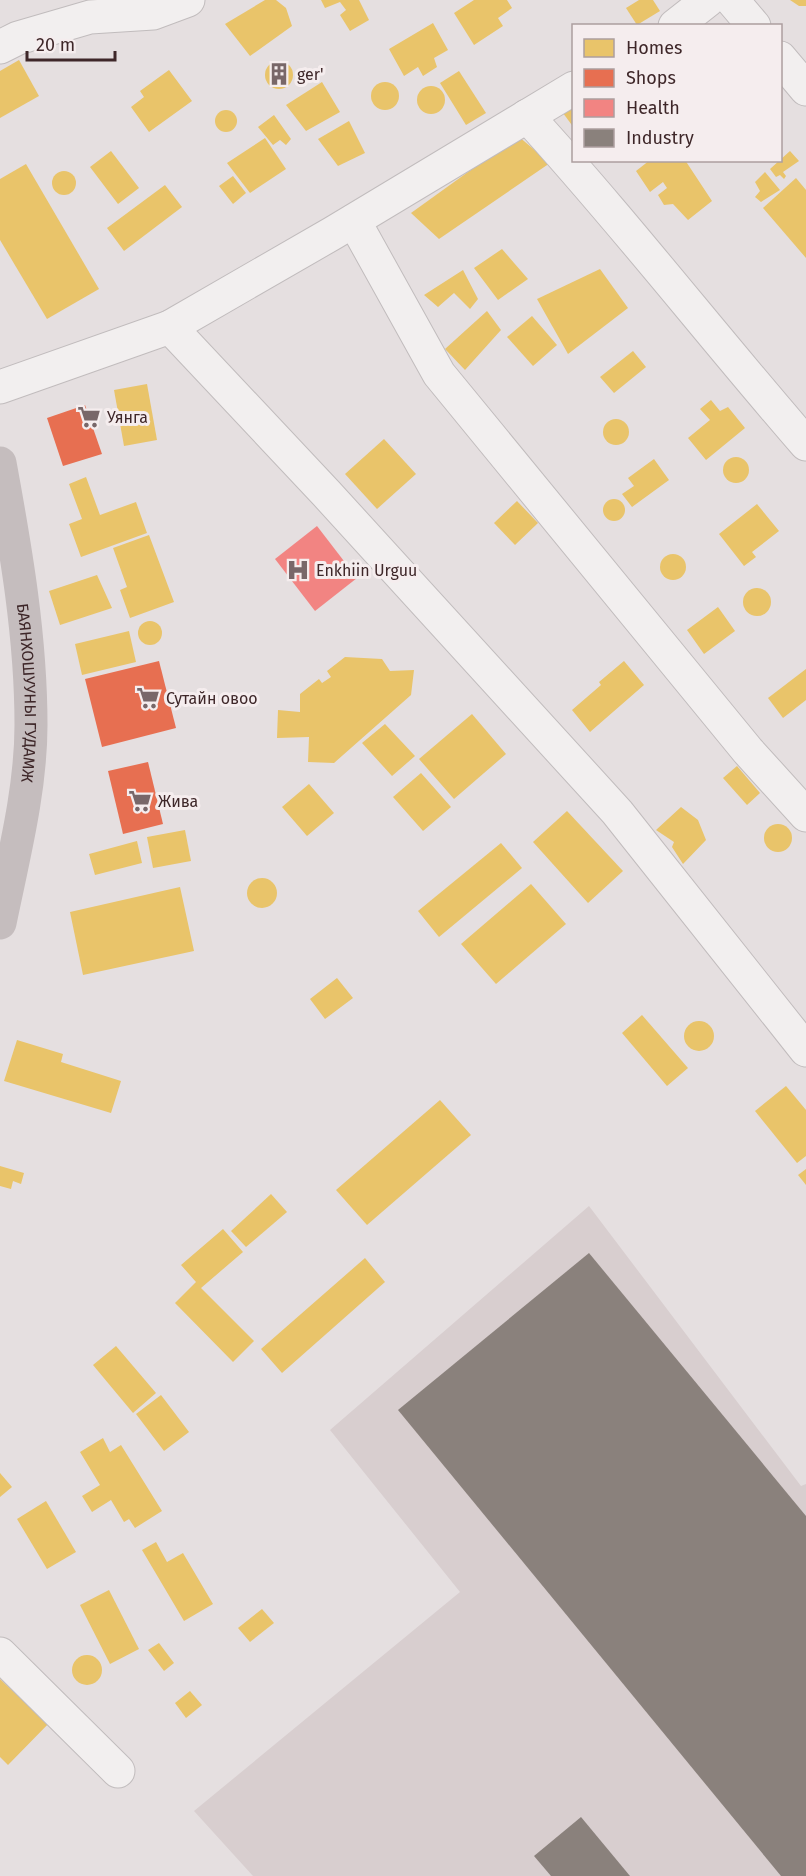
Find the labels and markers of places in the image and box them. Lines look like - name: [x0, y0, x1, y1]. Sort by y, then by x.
- building icon: ger': [266, 61, 292, 87]
- place label: ger': [297, 65, 324, 84]
- supermarket icon: Уянга: [76, 404, 102, 430]
- place label: Уянга: [107, 408, 148, 427]
- hospital icon: Enkhiin Urguu: [285, 557, 311, 583]
- place label: Enkhiin Urguu: [316, 561, 417, 580]
- supermarket icon: Сутайн овоо: [135, 685, 161, 711]
- place label: Сутайн овоо: [166, 689, 258, 708]
- supermarket icon: Жива: [127, 788, 153, 814]
- place label: Жива: [158, 792, 198, 811]

